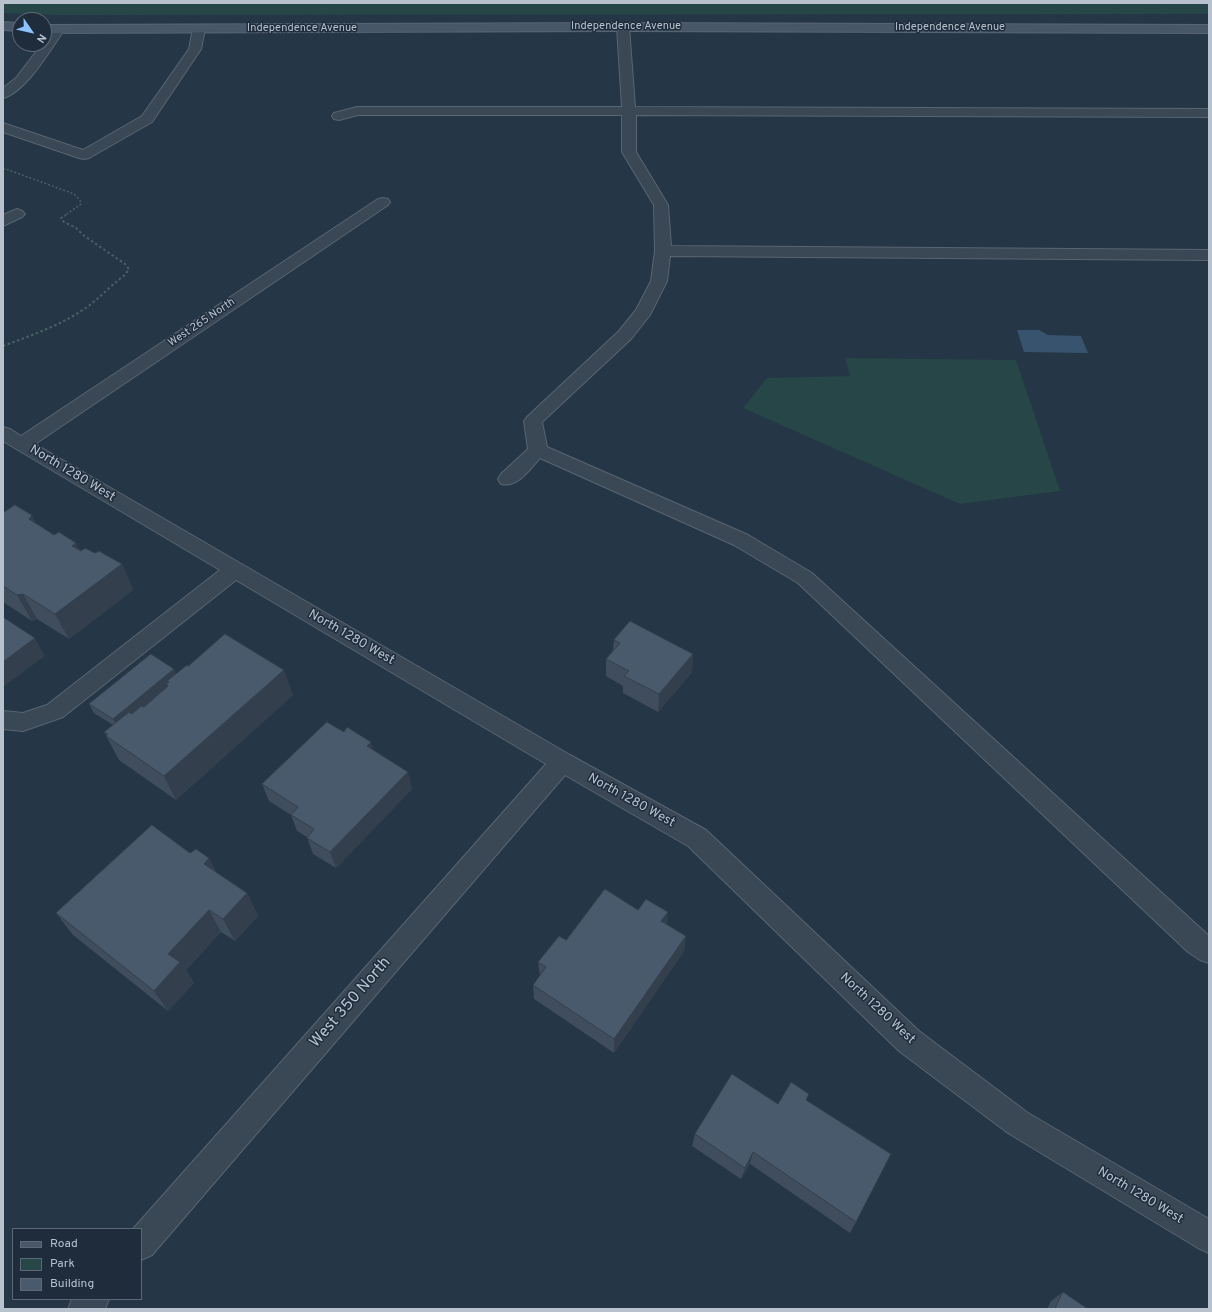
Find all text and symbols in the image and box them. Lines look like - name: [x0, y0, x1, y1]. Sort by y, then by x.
- north arrow: [12, 12, 52, 52]
- street label: Independence Avenue: [571, 20, 681, 34]
- street label: Independence Avenue: [895, 21, 1005, 35]
- street label: Independence Avenue: [247, 22, 357, 36]
- text: N: [33, 31, 49, 45]
- street label: West 265 North: [166, 296, 238, 350]
- street label: North 1280 West: [26, 442, 118, 506]
- street label: North 1280 West: [305, 607, 397, 669]
- street label: North 1280 West: [585, 771, 677, 831]
- street label: West 350 North: [306, 954, 396, 1052]
- street label: North 1280 West: [836, 970, 918, 1048]
- street label: North 1280 West: [1094, 1164, 1186, 1228]
- legend: [12, 1228, 142, 1300]
- text: Road: [50, 1236, 78, 1252]
- text: Park: [50, 1256, 75, 1272]
- text: Building: [50, 1276, 94, 1292]

